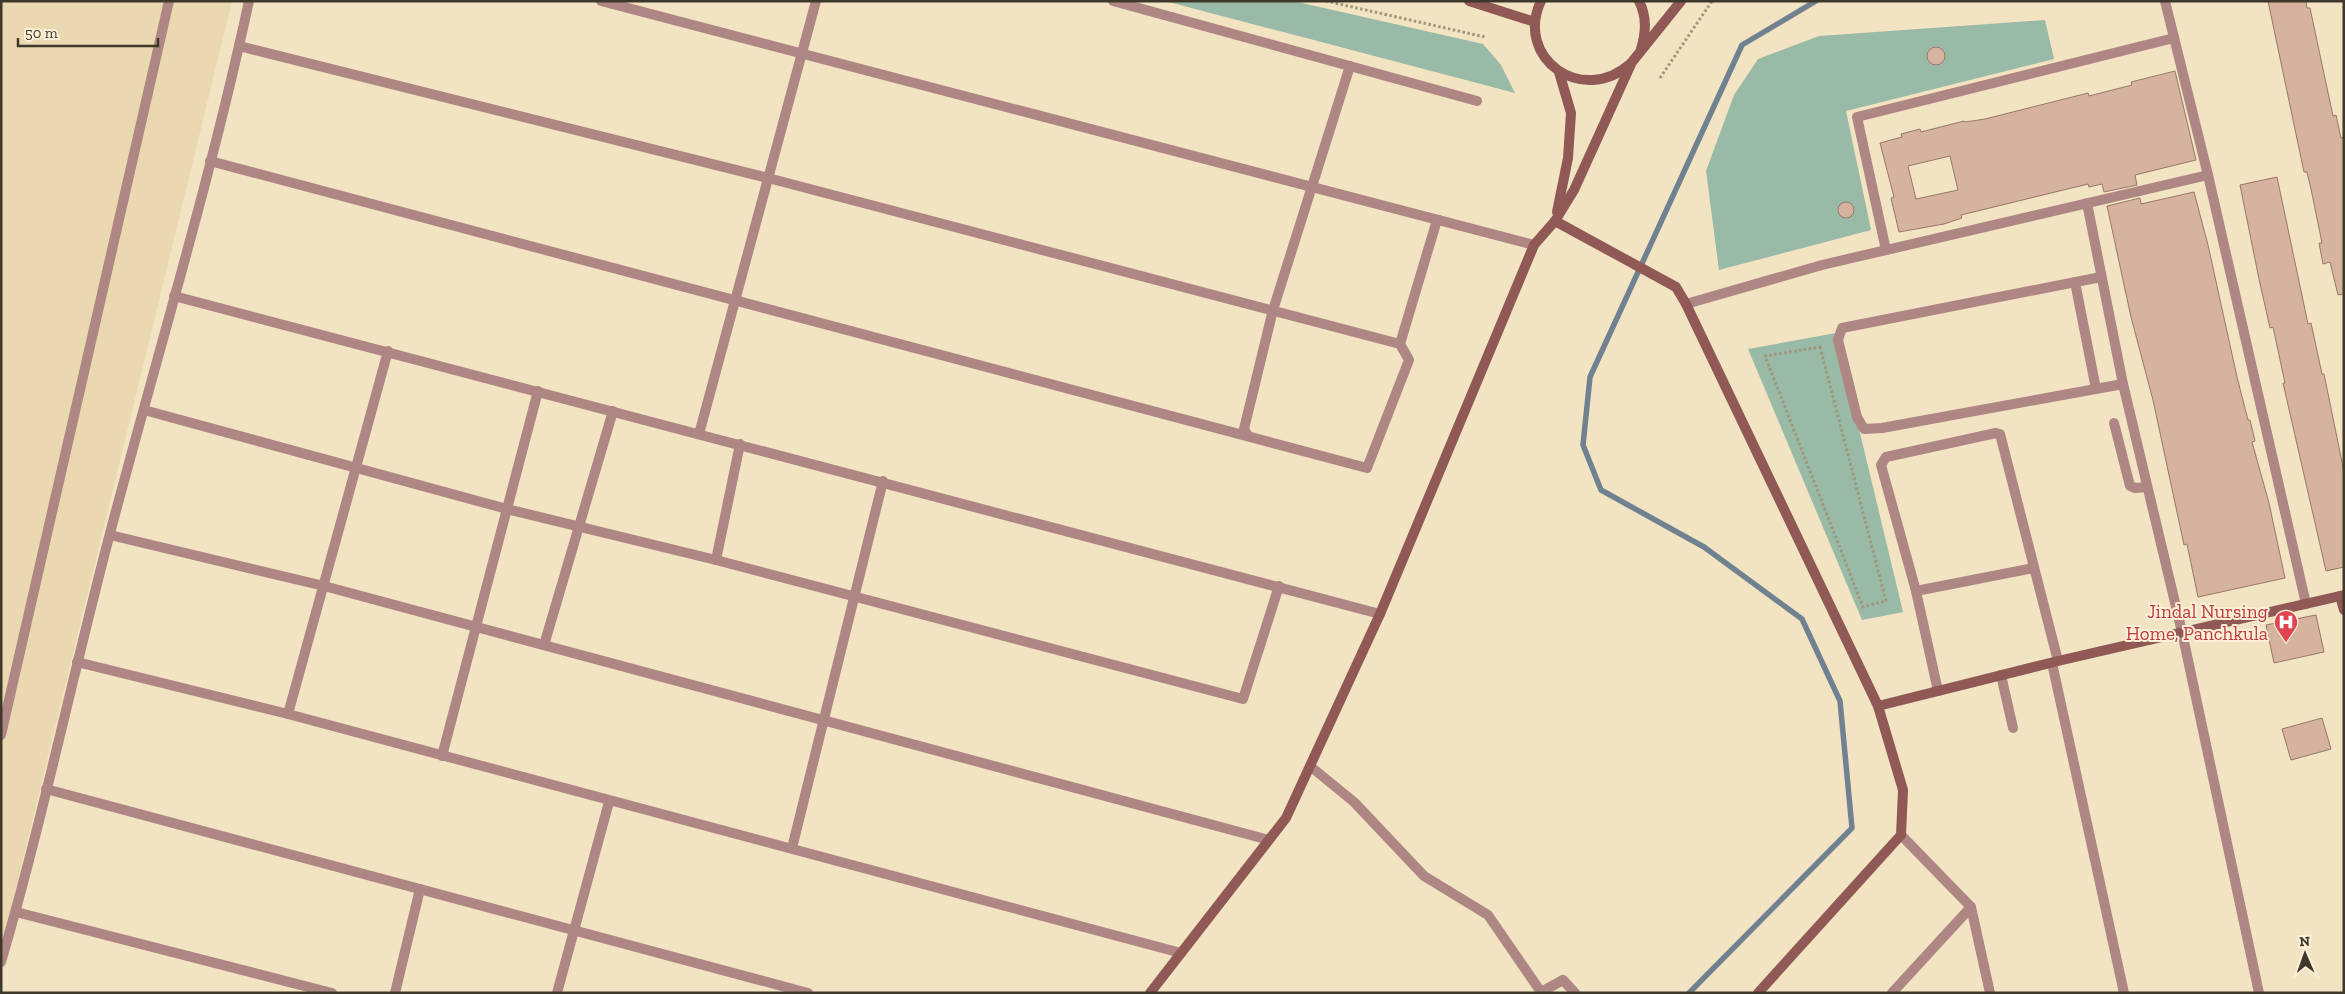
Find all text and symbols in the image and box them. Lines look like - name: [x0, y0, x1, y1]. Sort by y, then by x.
- scale bar: [18, 15, 158, 47]
- text: 50 m: [25, 24, 58, 42]
- place label: Jindal Nursing Home, Panchkula: [2126, 600, 2269, 645]
- hospital icon: Jindal Nursing Home, Panchkula: [2273, 609, 2299, 643]
- north arrow: [2280, 929, 2330, 979]
- text: N: [2299, 933, 2311, 950]

